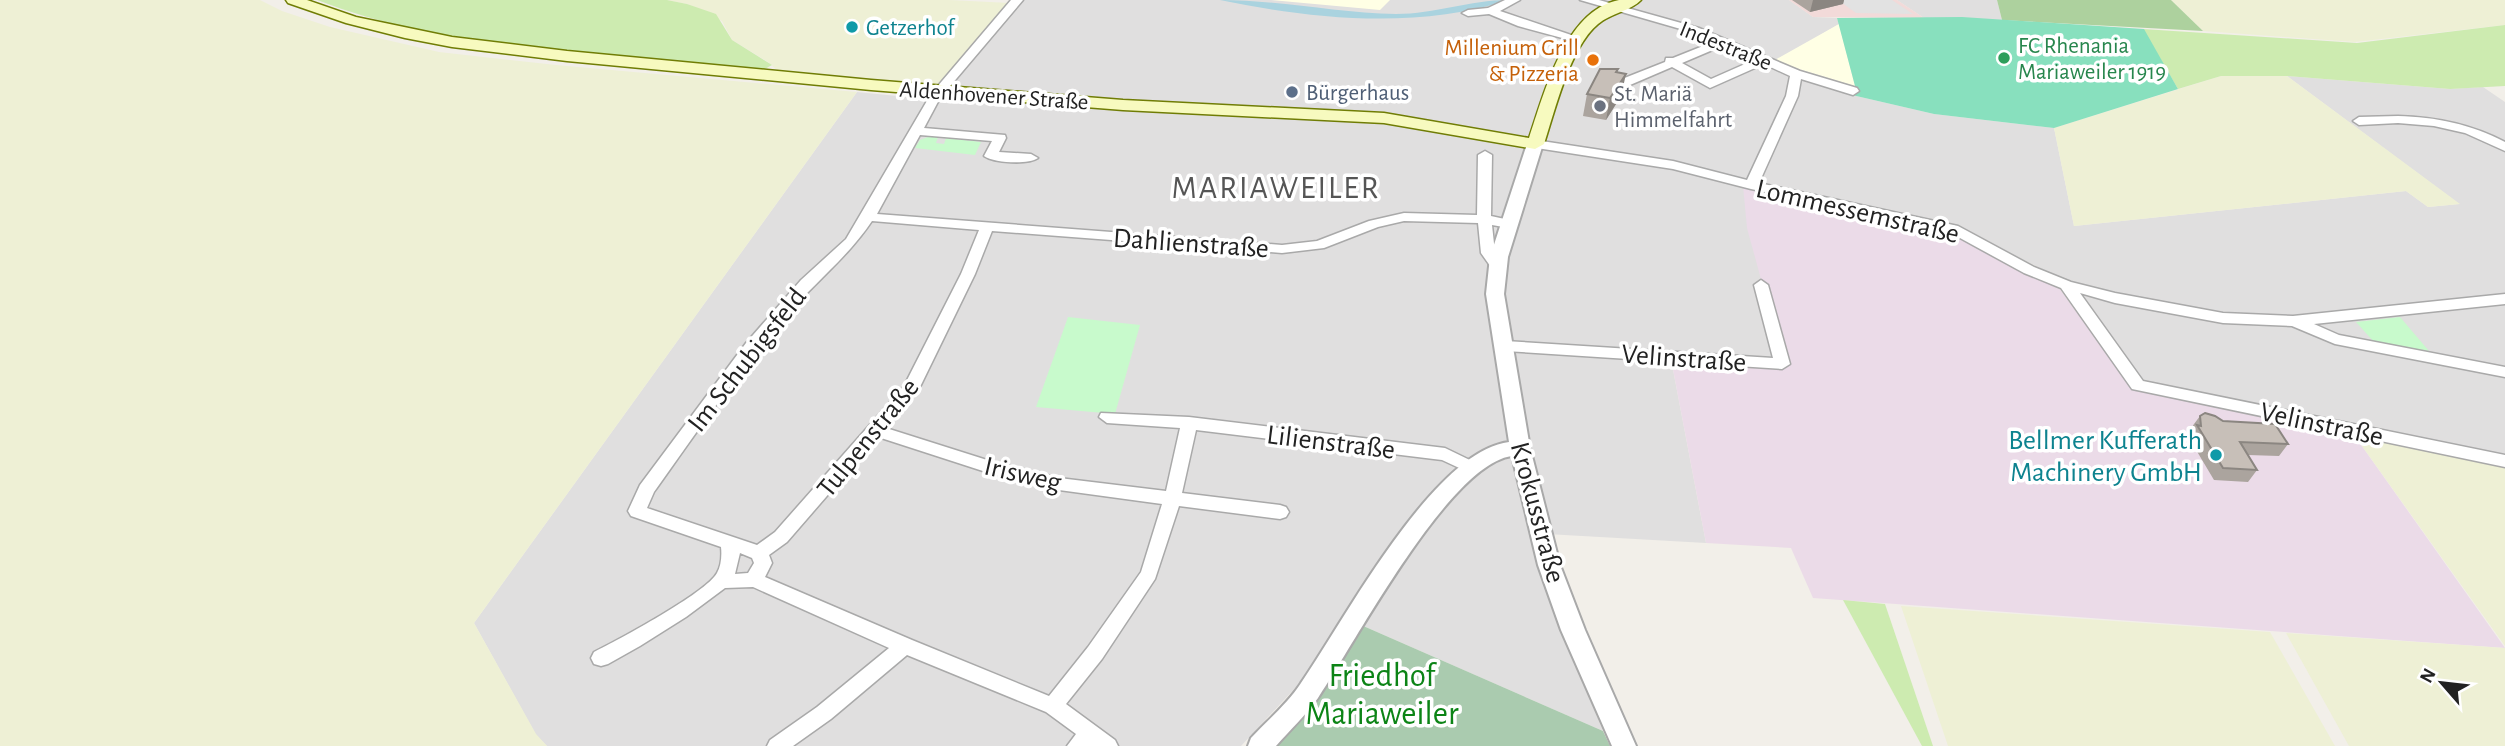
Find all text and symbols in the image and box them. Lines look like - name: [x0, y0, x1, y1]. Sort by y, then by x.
- place label: Getzerhof: [866, 17, 956, 40]
- street label: Indestraße: [1676, 17, 1775, 75]
- marker: Getzerhof: [844, 19, 860, 35]
- place label: FC Rhenania Mariaweiler 1919: [2018, 35, 2166, 84]
- place label: Millenium Grill & Pizzeria: [1444, 37, 1579, 86]
- marker: FC Rhenania Mariaweiler 1919: [1996, 50, 2012, 66]
- marker: Millenium Grill & Pizzeria: [1585, 52, 1601, 68]
- street label: Aldenhovener Straße: [899, 78, 1089, 115]
- place label: Bürgerhaus: [1306, 82, 1409, 105]
- place label: St. Mariä Himmelfahrt: [1614, 83, 1733, 132]
- marker: Bürgerhaus: [1284, 84, 1300, 100]
- marker: St. Mariä Himmelfahrt: [1592, 98, 1608, 114]
- district label: MARIAWEILER: [1172, 172, 1380, 204]
- street label: Lommessemstraße: [1753, 175, 1962, 249]
- street label: Dahlienstraße: [1112, 225, 1270, 263]
- street label: Im Schubigsfeld: [683, 283, 812, 437]
- street label: Velinstraße: [1621, 341, 1747, 377]
- street label: Tulpenstraße: [812, 374, 925, 503]
- street label: Velinstraße: [2258, 398, 2386, 452]
- street label: Lilienstraße: [1265, 421, 1396, 465]
- place label: Bellmer Kufferath Machinery GmbH: [2008, 427, 2202, 487]
- street label: Krokusstraße: [1505, 439, 1569, 586]
- marker: Bellmer Kufferath Machinery GmbH: [2208, 447, 2224, 463]
- street label: Irisweg: [981, 453, 1064, 497]
- north arrow: [2407, 648, 2477, 718]
- park label: Friedhof Mariaweiler: [1305, 660, 1459, 731]
- text: N: [2417, 665, 2440, 686]

